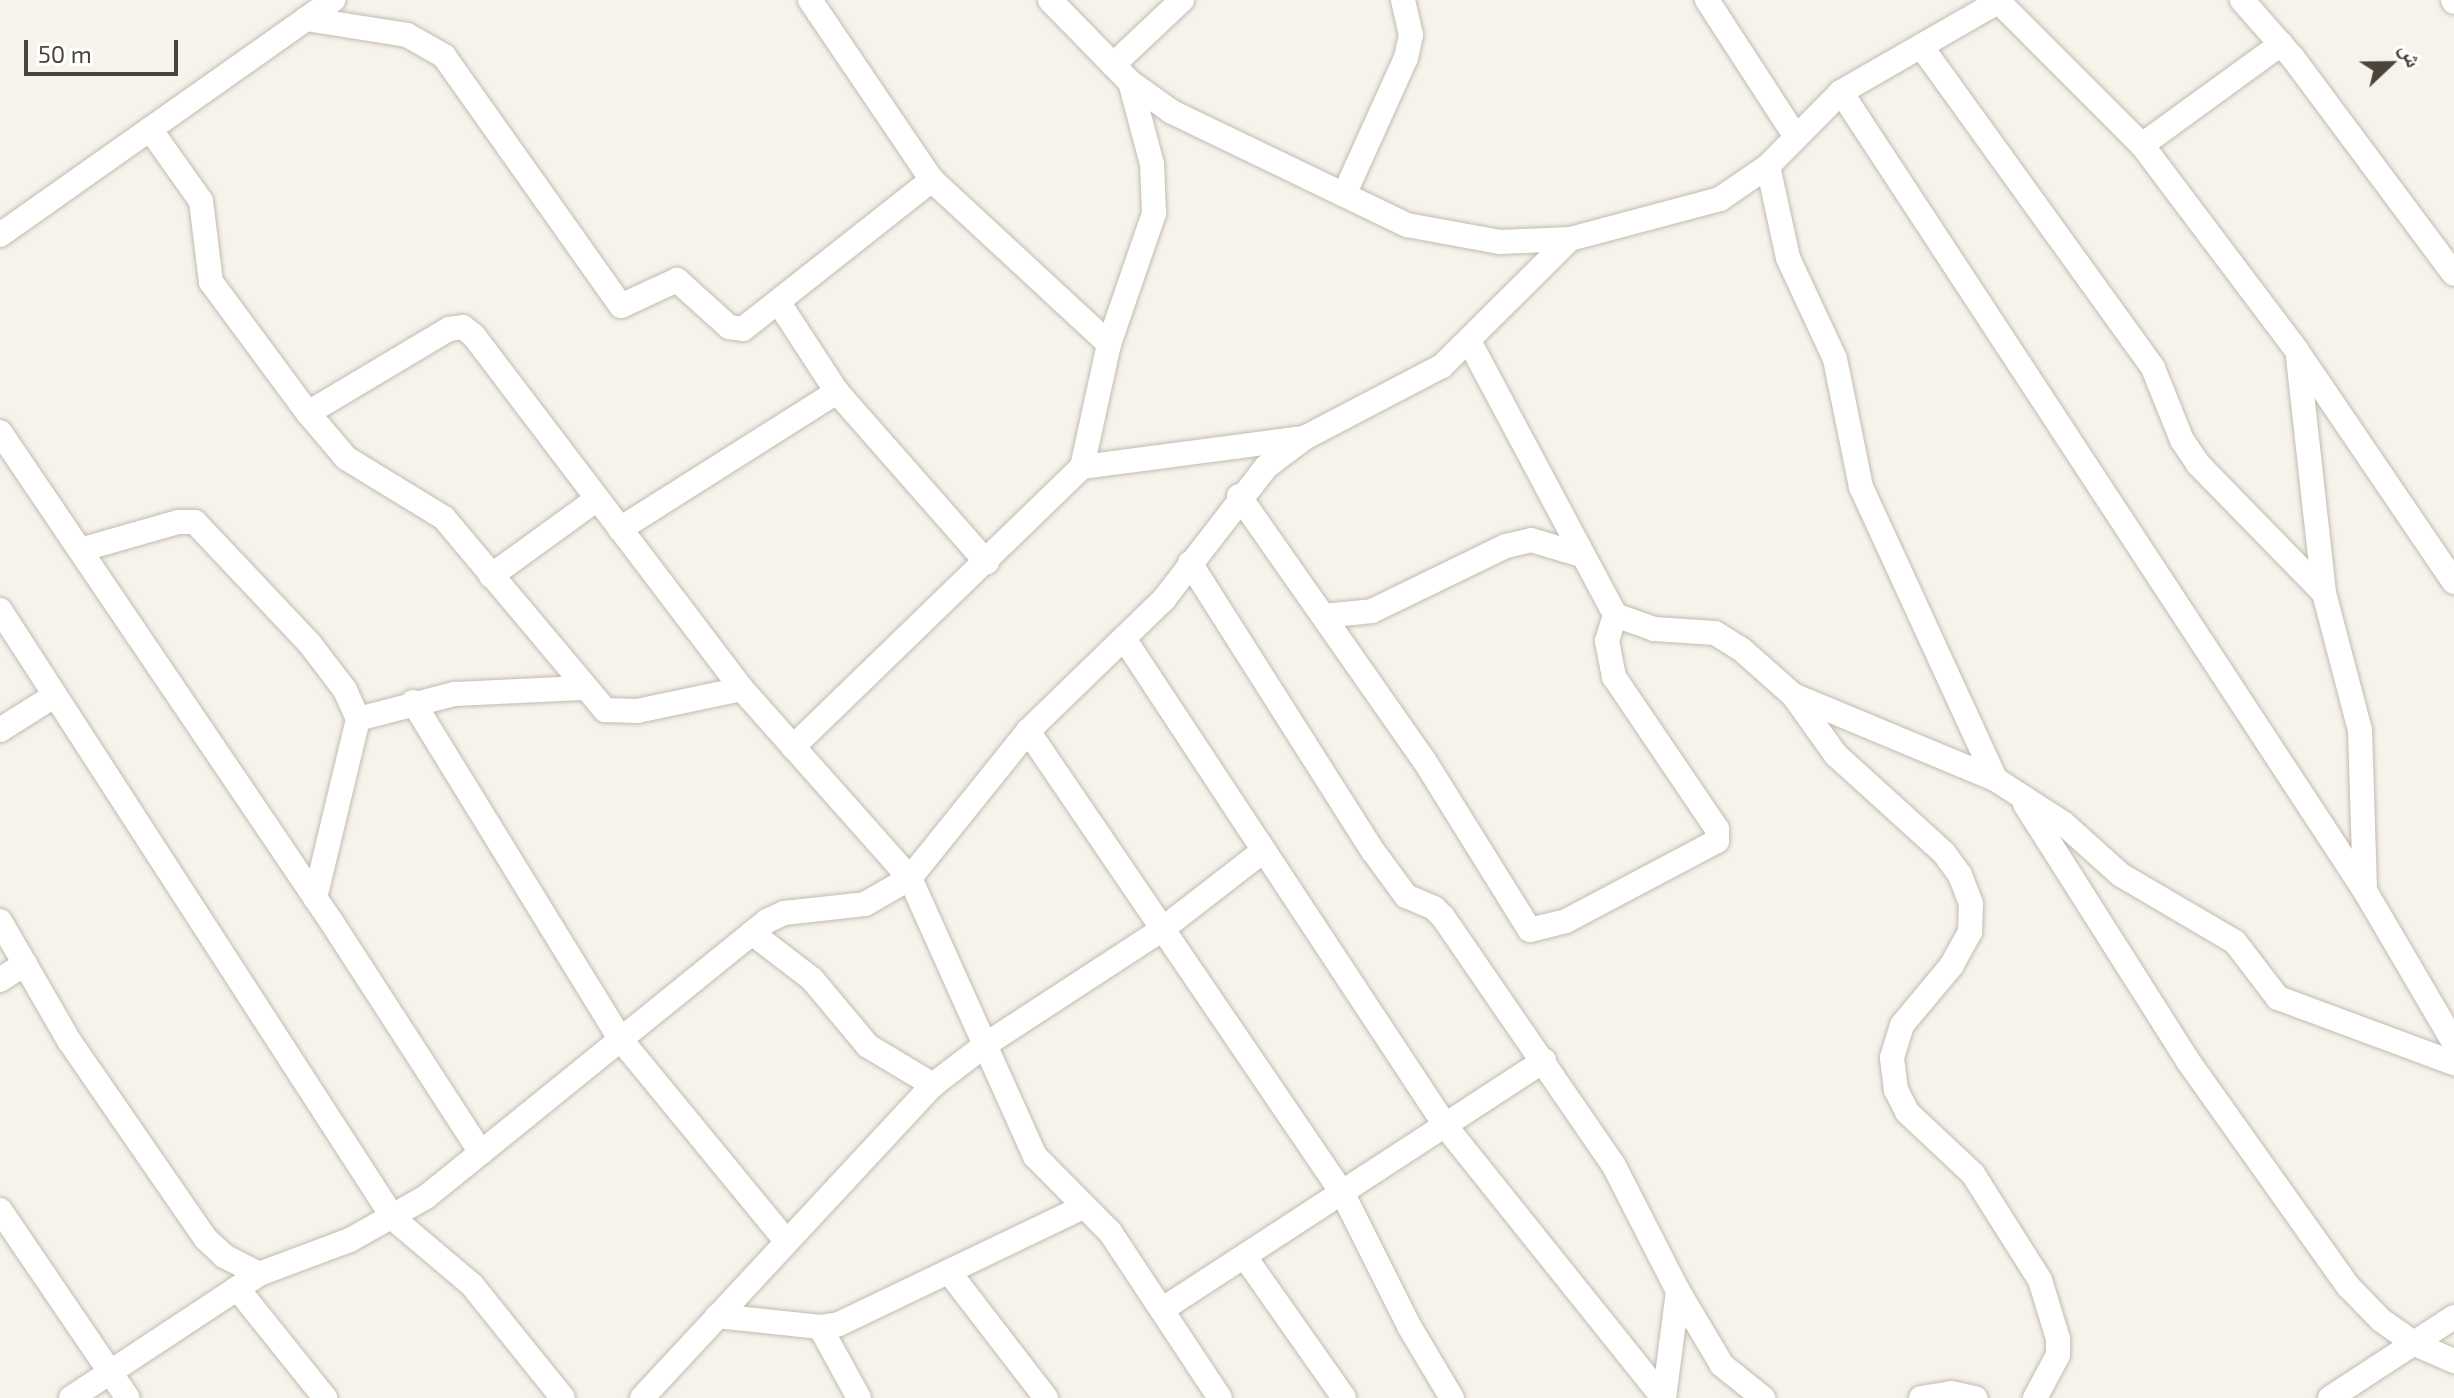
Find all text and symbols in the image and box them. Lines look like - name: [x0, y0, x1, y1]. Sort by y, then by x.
- scale bar: [28, 24, 182, 74]
- north arrow: [2350, 24, 2430, 104]
- text: 50 m: [38, 39, 92, 68]
- text: ش: [2396, 39, 2429, 71]

